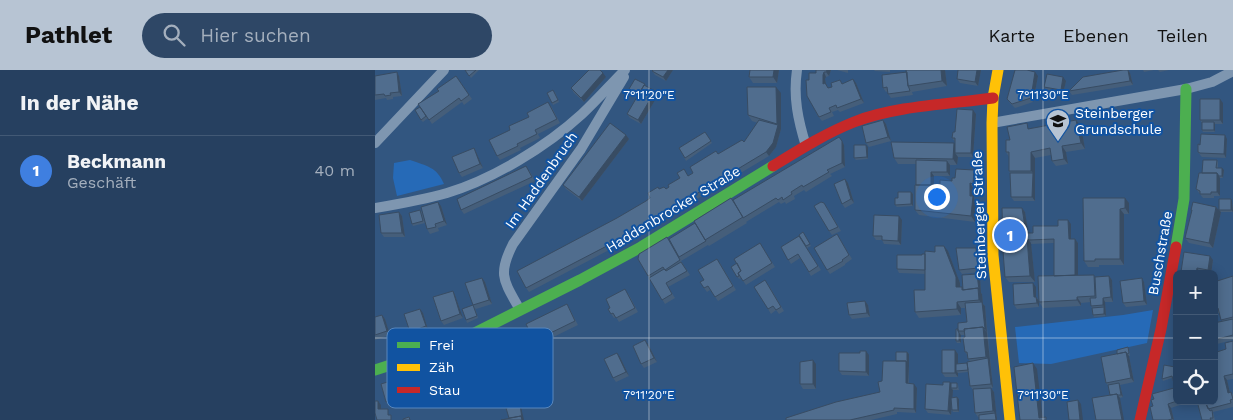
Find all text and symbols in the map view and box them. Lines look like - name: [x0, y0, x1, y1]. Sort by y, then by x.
- search box: [142, 13, 492, 58]
- text: Pathlet: [25, 21, 112, 49]
- icon: search: [160, 21, 188, 49]
- text: Hier suchen: [200, 24, 311, 47]
- text: Karte: [989, 25, 1035, 46]
- text: Ebenen: [1063, 25, 1129, 46]
- text: Teilen: [1157, 25, 1208, 46]
- text: 7°11'20"E: [623, 88, 675, 102]
- text: 7°11'30"E: [1017, 88, 1069, 102]
- text: In der Nähe: [20, 90, 139, 115]
- place label: Steinberger Grundschule: [1075, 105, 1162, 137]
- school or university icon: Steinberger Grundschule: [1045, 108, 1071, 142]
- street label: Im Haddenbruch: [502, 129, 580, 231]
- text: Beckmann: [67, 150, 166, 173]
- street label: Steinberger Straße: [969, 151, 989, 279]
- text: 1: [33, 161, 39, 180]
- text: 40 m: [315, 161, 355, 180]
- street label: Haddenbrocker Straße: [603, 163, 743, 255]
- text: Geschäft: [67, 173, 136, 192]
- your location: [924, 184, 950, 210]
- street label: Buschstraße: [1145, 210, 1175, 296]
- pin: 1: [994, 216, 1026, 254]
- map controls: [1173, 270, 1218, 405]
- button: +: [1173, 270, 1218, 315]
- button: −: [1173, 315, 1218, 360]
- legend: [387, 328, 553, 408]
- text: Frei: [429, 337, 454, 353]
- text: Zäh: [429, 359, 454, 375]
- button: locate: [1173, 360, 1218, 405]
- text: Stau: [429, 382, 460, 398]
- text: 7°11'20"E: [623, 388, 675, 402]
- text: 7°11'30"E: [1017, 388, 1069, 402]

